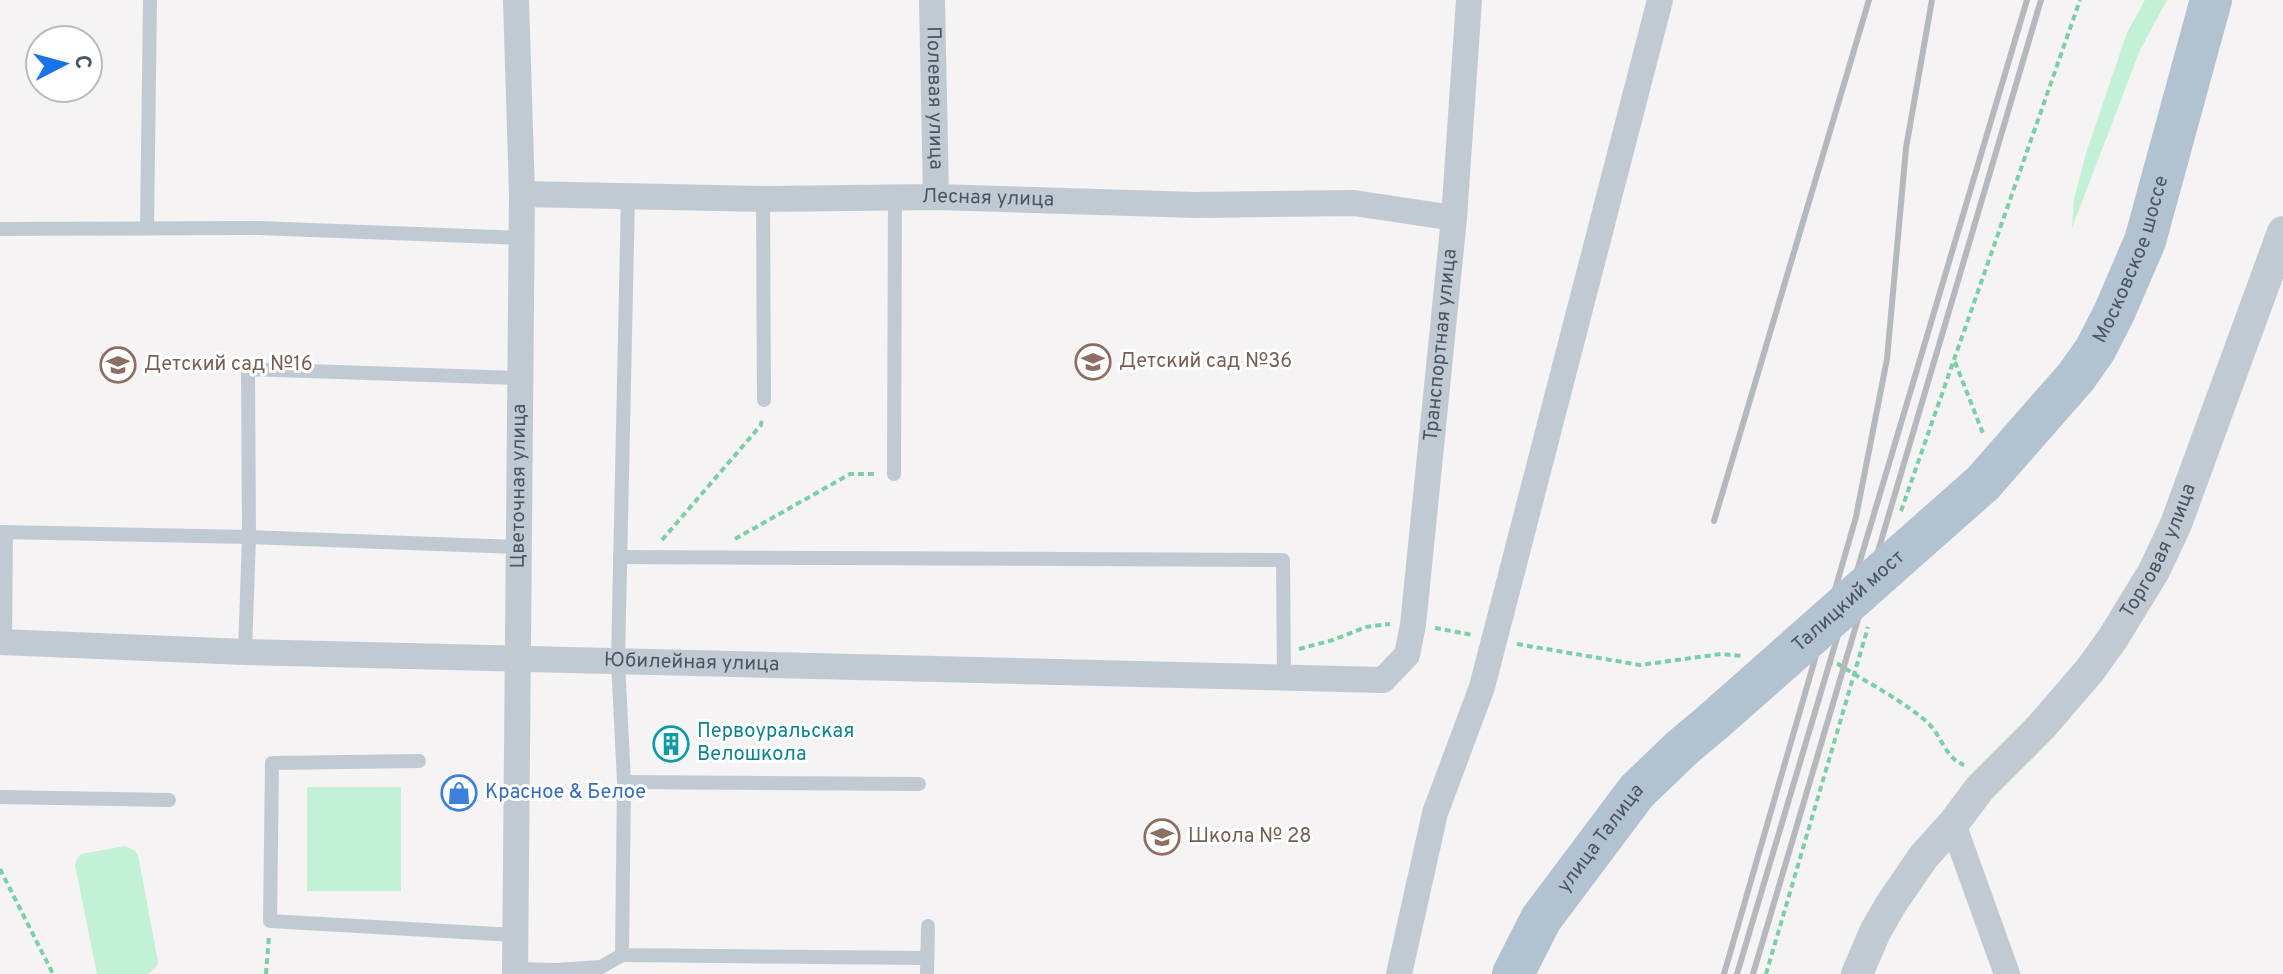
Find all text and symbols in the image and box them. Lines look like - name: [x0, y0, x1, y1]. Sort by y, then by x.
- north arrow: [24, 24, 104, 104]
- street label: Полевая улица: [920, 26, 948, 170]
- text: С: [67, 54, 96, 71]
- street label: Московское шоссе: [2088, 173, 2175, 348]
- street label: Лесная улица: [921, 184, 1055, 214]
- street label: Транспортная улица: [1419, 248, 1464, 443]
- school or university icon: Детский сад №36: [1074, 343, 1112, 381]
- school or university icon: Детский сад №16: [99, 346, 137, 384]
- place label: Детский сад №36: [1119, 349, 1292, 375]
- place label: Детский сад №16: [144, 352, 313, 378]
- street label: Цветочная улица: [506, 403, 533, 569]
- street label: Торговая улица: [2115, 480, 2203, 624]
- street label: Талицкий мост: [1787, 545, 1911, 658]
- street label: Юбилейная улица: [604, 648, 780, 678]
- place label: Первоуральская Велошкола: [697, 719, 854, 768]
- building icon: Первоуральская Велошкола: [652, 725, 690, 763]
- shop icon: Красное & Белое: [440, 774, 478, 812]
- street label: улица Талица: [1552, 778, 1650, 899]
- place label: Красное & Белое: [485, 780, 646, 806]
- school or university icon: Школа № 28: [1143, 818, 1181, 856]
- place label: Школа № 28: [1188, 824, 1311, 850]

